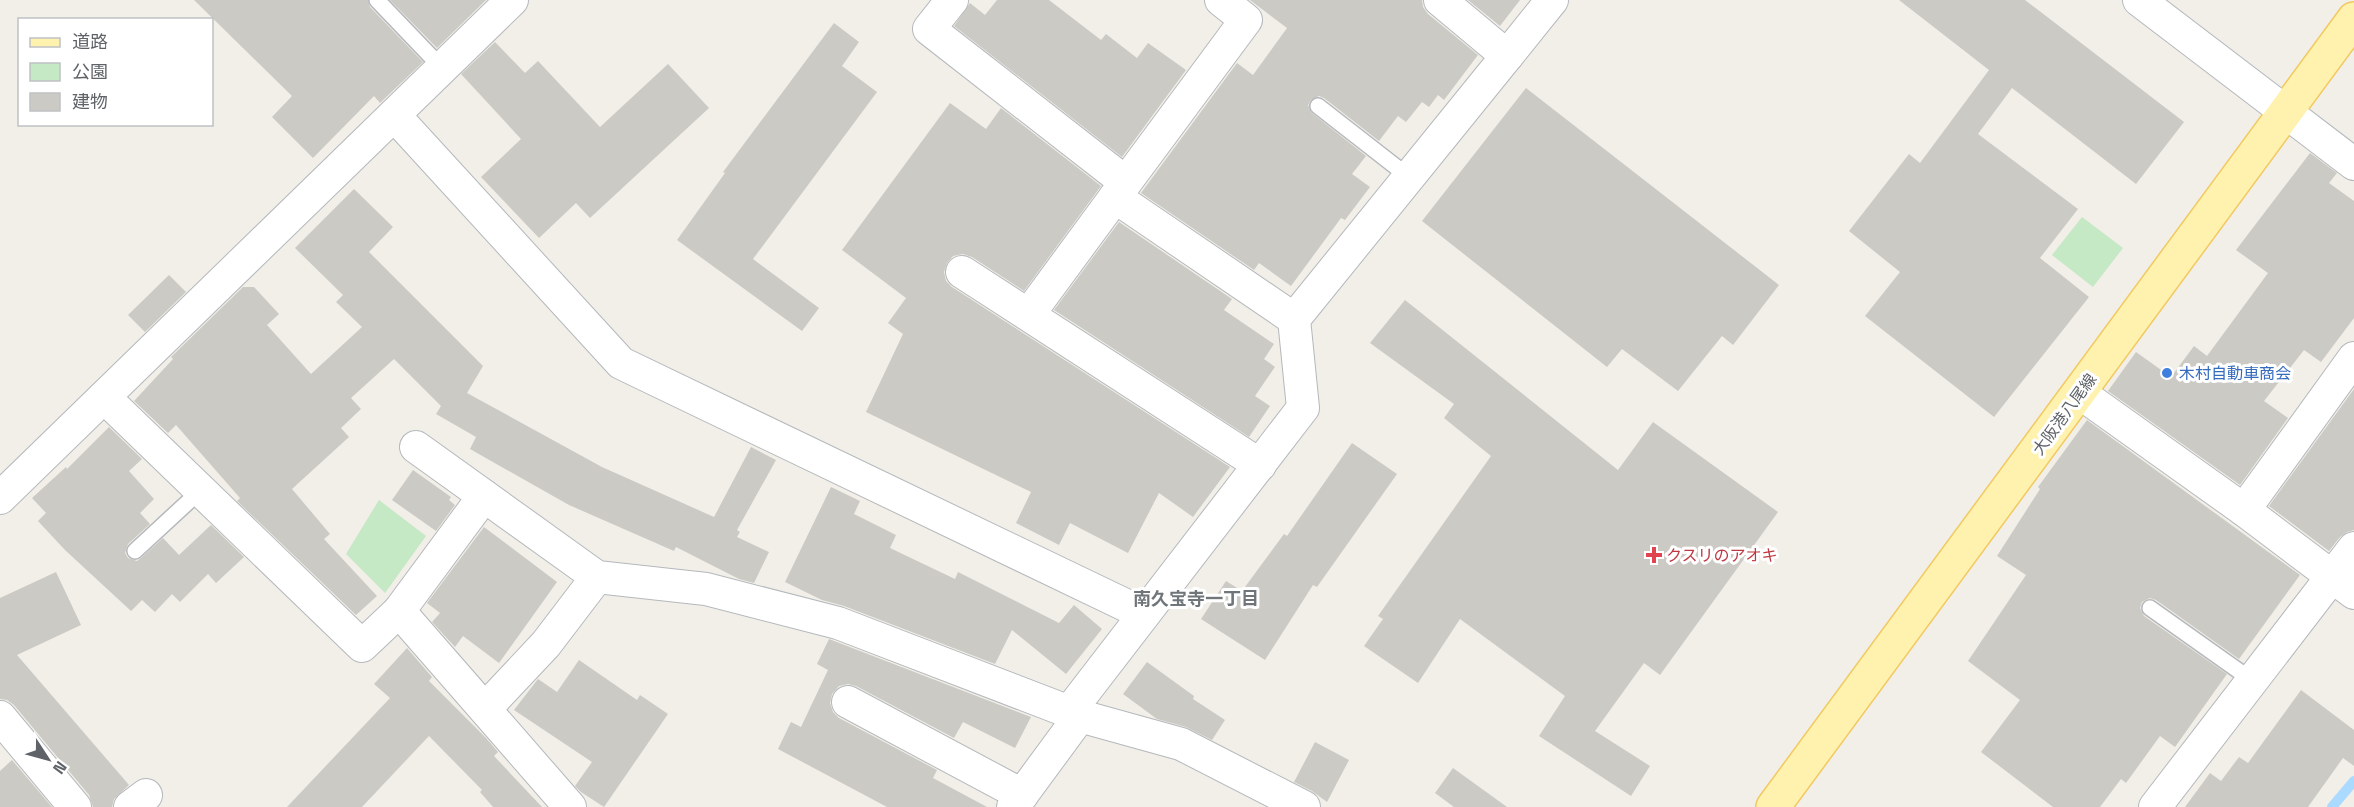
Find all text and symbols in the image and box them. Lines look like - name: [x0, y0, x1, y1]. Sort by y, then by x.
- legend: [18, 18, 213, 126]
- text: 道路: [72, 30, 108, 53]
- text: 公園: [72, 60, 108, 83]
- text: 建物: [72, 90, 108, 113]
- place label: 木村自動車商会: [2179, 363, 2291, 384]
- marker: 木村自動車商会: [2160, 366, 2174, 380]
- street label: 大阪港八尾線: [2028, 369, 2101, 459]
- place label: クスリのアオキ: [1666, 545, 1778, 566]
- marker: クスリのアオキ: [1647, 548, 1661, 562]
- district label: 南久宝寺一丁目: [1133, 587, 1259, 610]
- north arrow: [18, 729, 78, 789]
- text: N: [48, 757, 71, 778]

